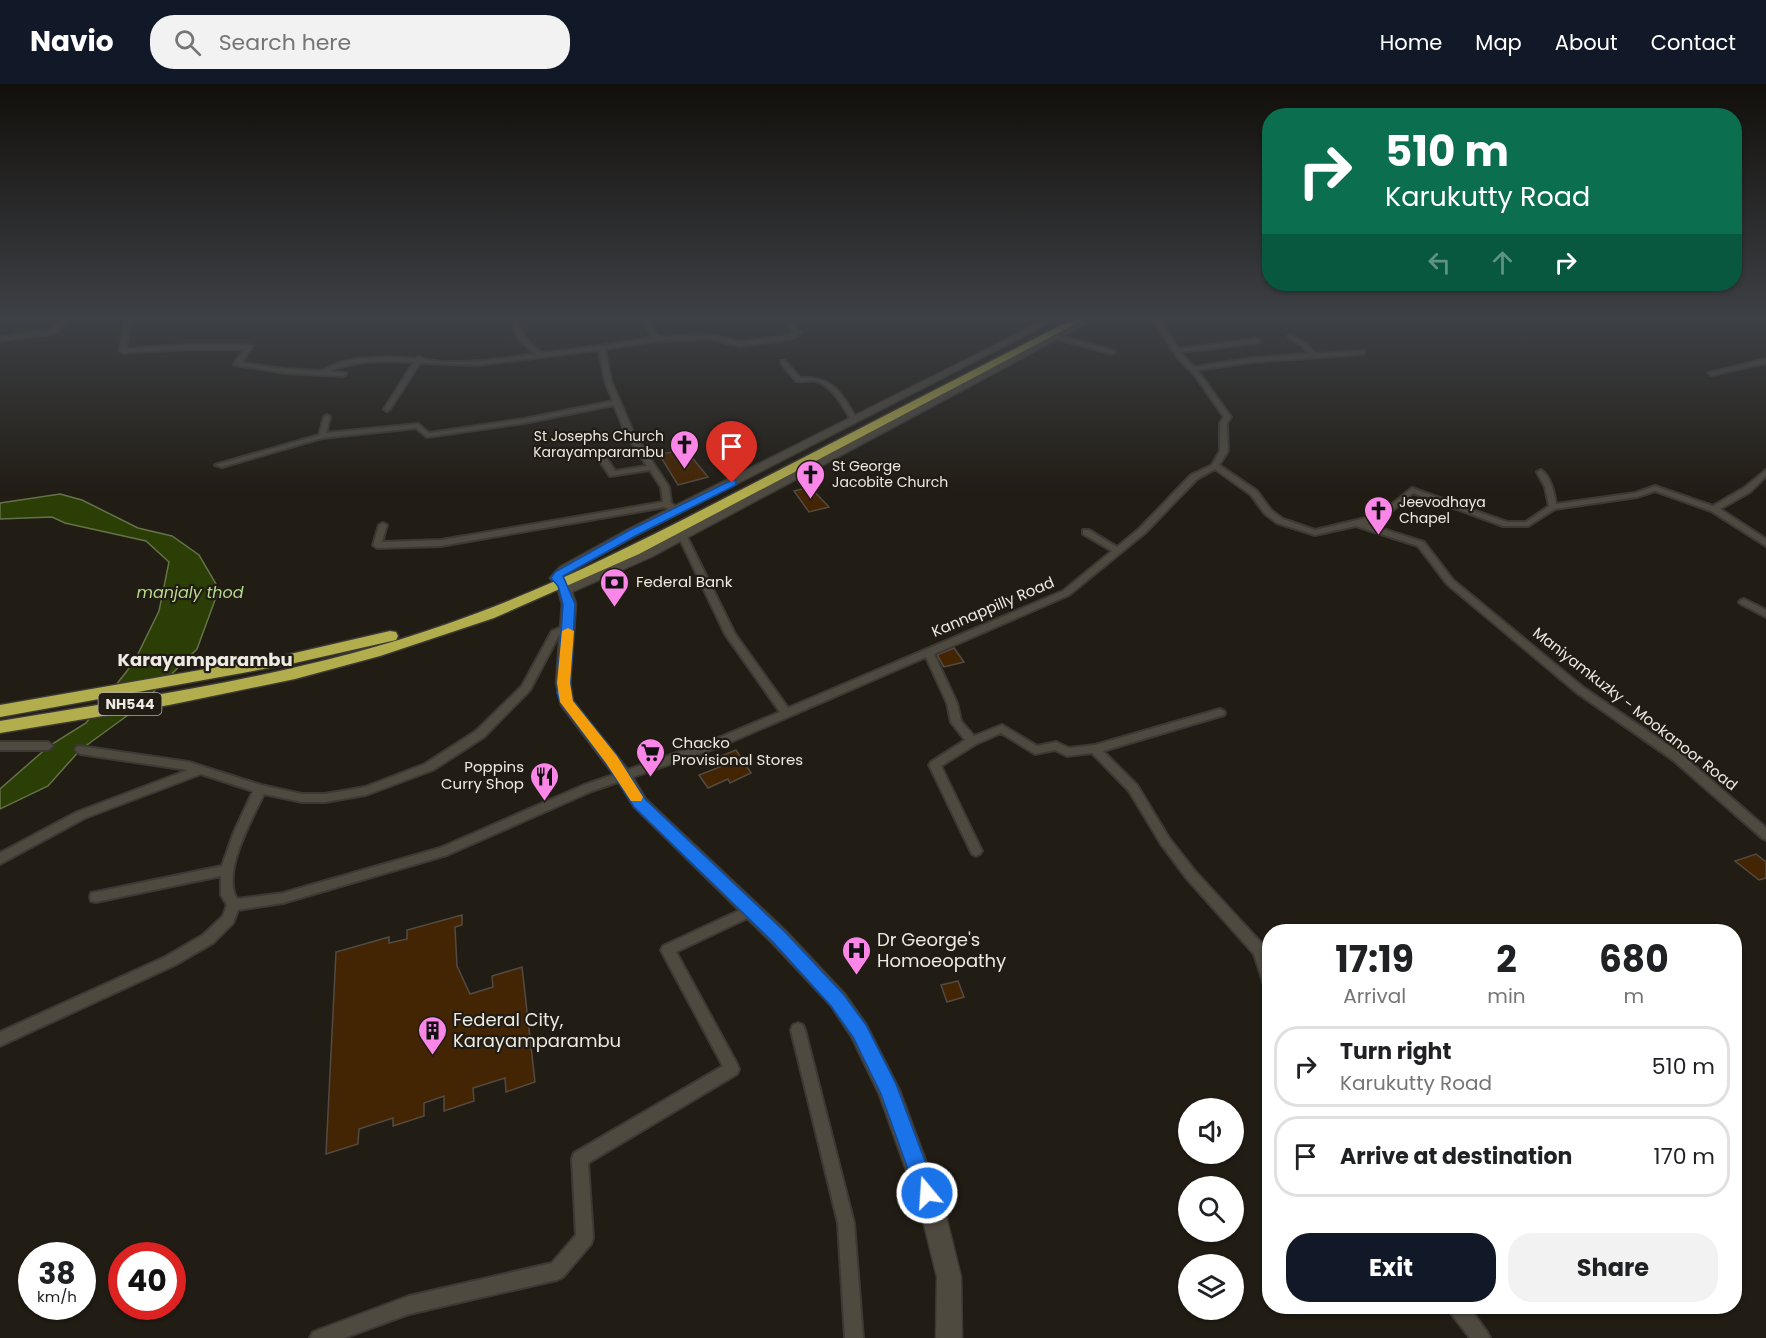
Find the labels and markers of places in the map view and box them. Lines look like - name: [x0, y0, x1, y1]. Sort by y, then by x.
- pin: [706, 421, 757, 483]
- place label: St Josephs Church Karayamparambu: [533, 426, 664, 462]
- church icon: St Josephs Church Karayamparambu: [669, 428, 701, 470]
- place label: St George Jacobite Church: [832, 456, 948, 492]
- church icon: St George Jacobite Church: [795, 458, 827, 500]
- place label: Jeevodhaya Chapel: [1399, 492, 1486, 528]
- church icon: Jeevodhaya Chapel: [1362, 494, 1394, 536]
- bank icon: Federal Bank: [599, 566, 631, 608]
- place label: Federal Bank: [636, 571, 733, 592]
- place label: Chacko Provisional Stores: [672, 732, 803, 770]
- supermarket icon: Chacko Provisional Stores: [635, 736, 667, 778]
- place label: Poppins Curry Shop: [441, 756, 524, 794]
- restaurant icon: Poppins Curry Shop: [529, 760, 561, 802]
- place label: Dr George's Homoeopathy: [877, 927, 1006, 973]
- hospital icon: Dr George's Homoeopathy: [840, 934, 872, 976]
- place label: Federal City, Karayamparambu: [453, 1007, 621, 1053]
- building icon: Federal City, Karayamparambu: [416, 1014, 448, 1056]

